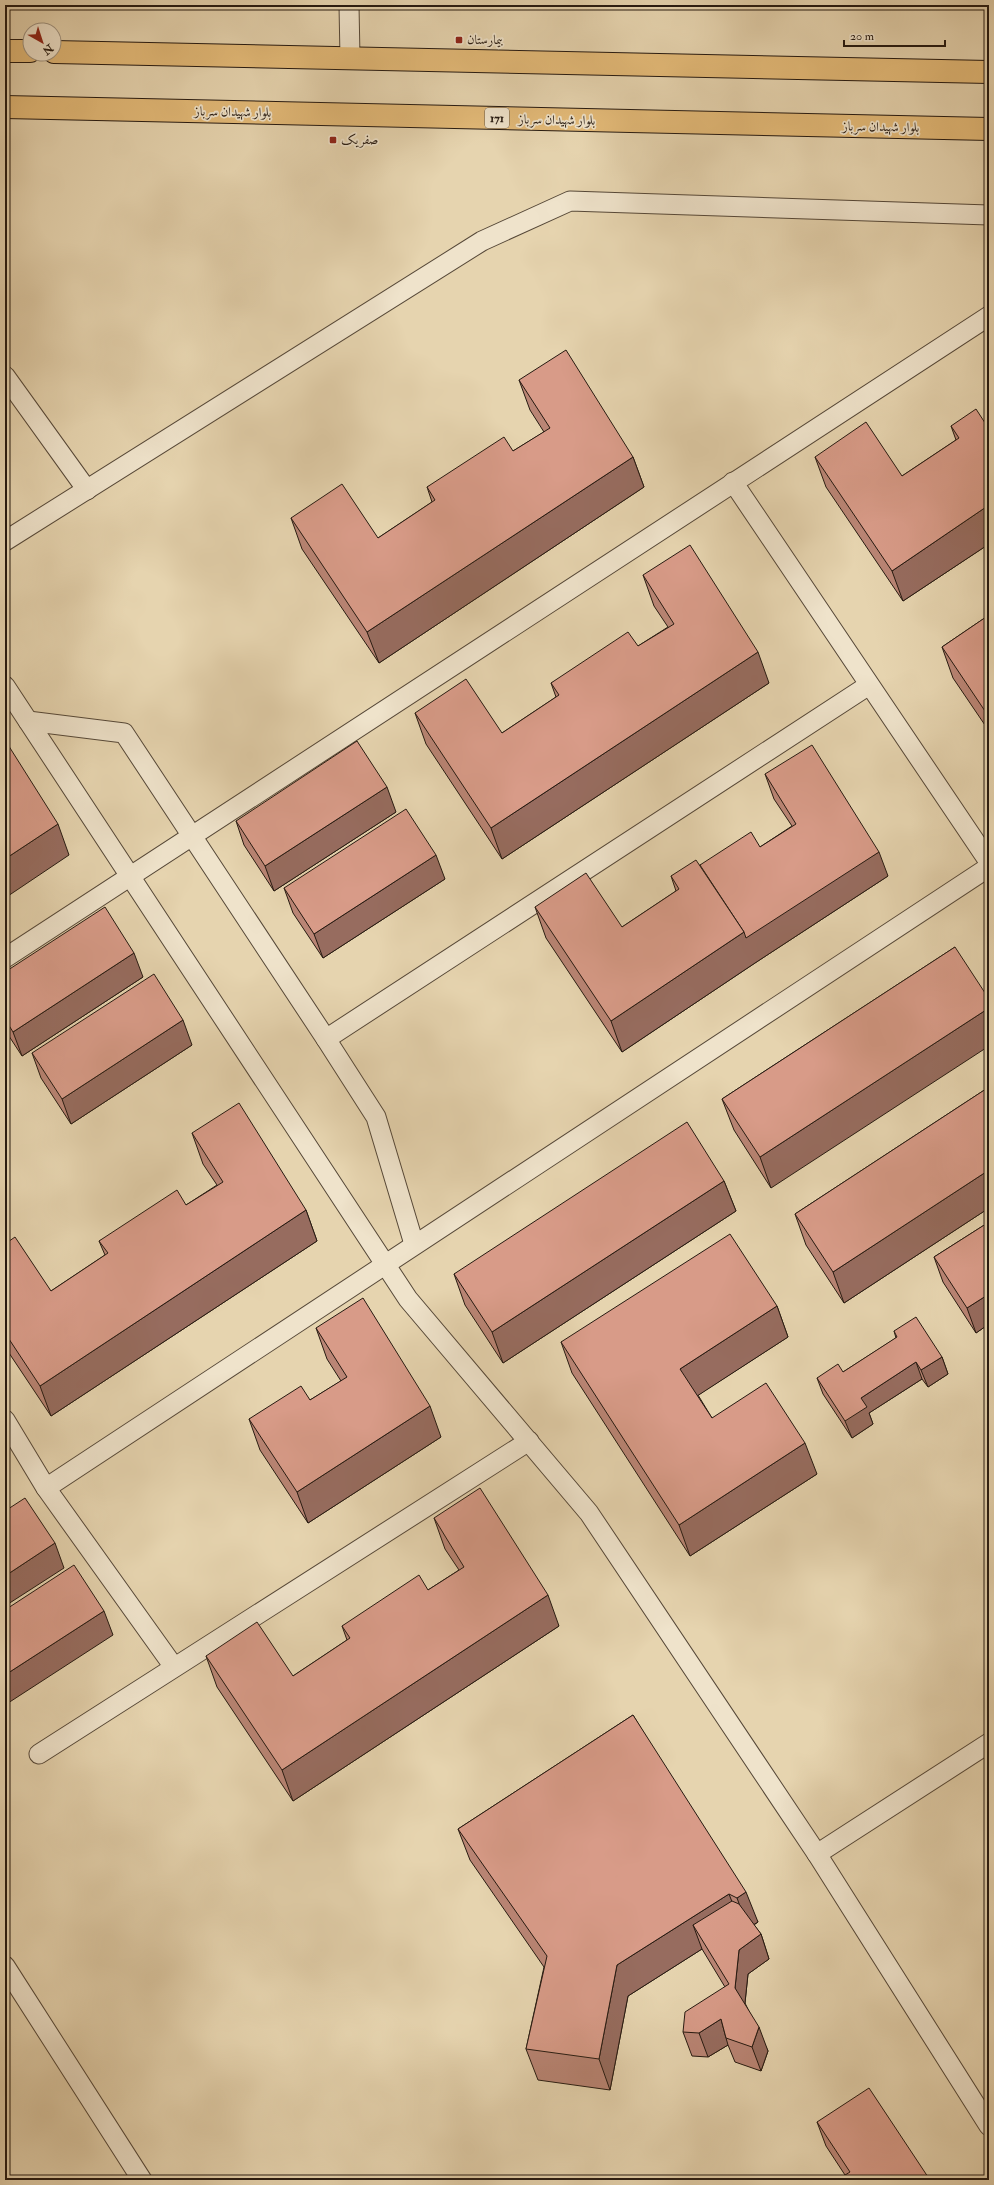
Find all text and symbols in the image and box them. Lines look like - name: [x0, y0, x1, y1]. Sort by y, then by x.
- north arrow: [22, 22, 62, 62]
- scale bar: [844, 22, 945, 48]
- text: 20 m: [850, 29, 875, 44]
- place label: بیمارستان: [467, 32, 503, 48]
- marker: بیمارستان: [454, 35, 464, 45]
- text: N: [39, 41, 57, 58]
- street label: بلوار شهیدان سرباز: [192, 103, 272, 121]
- road number: 171: [485, 108, 509, 128]
- street label: بلوار شهیدان سرباز: [516, 111, 596, 129]
- street label: بلوار شهیدان سرباز: [840, 118, 920, 136]
- place label: صفریک: [341, 132, 378, 148]
- marker: صفریک: [328, 135, 338, 145]

